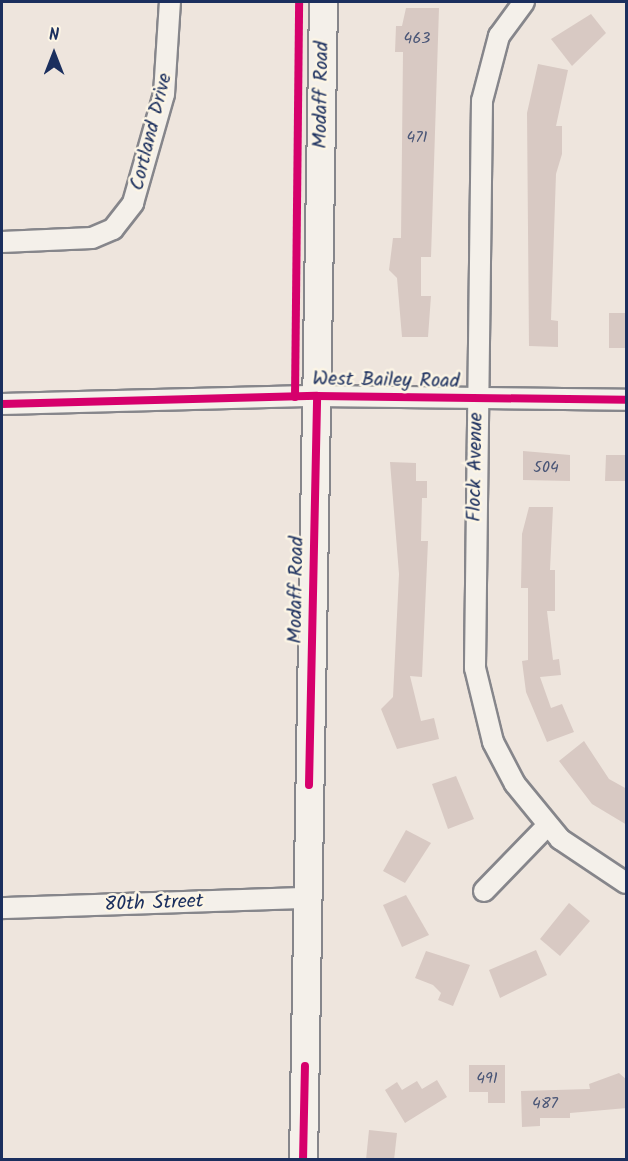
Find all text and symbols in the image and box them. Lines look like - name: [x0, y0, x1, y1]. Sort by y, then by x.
- text: N: [49, 23, 59, 48]
- north arrow: [24, 24, 84, 84]
- house number: 463: [404, 29, 430, 49]
- street label: Modaff Road: [309, 41, 335, 149]
- street label: Cortland Drive: [126, 71, 178, 193]
- house number: 471: [406, 128, 428, 148]
- street label: West Bailey Road: [312, 368, 460, 394]
- street label: Flock Avenue: [463, 412, 489, 522]
- house number: 504: [533, 458, 559, 478]
- street label: Modaff Road: [284, 536, 310, 644]
- street label: 80th Street: [104, 890, 204, 918]
- house number: 491: [476, 1069, 498, 1089]
- house number: 487: [532, 1094, 558, 1114]

